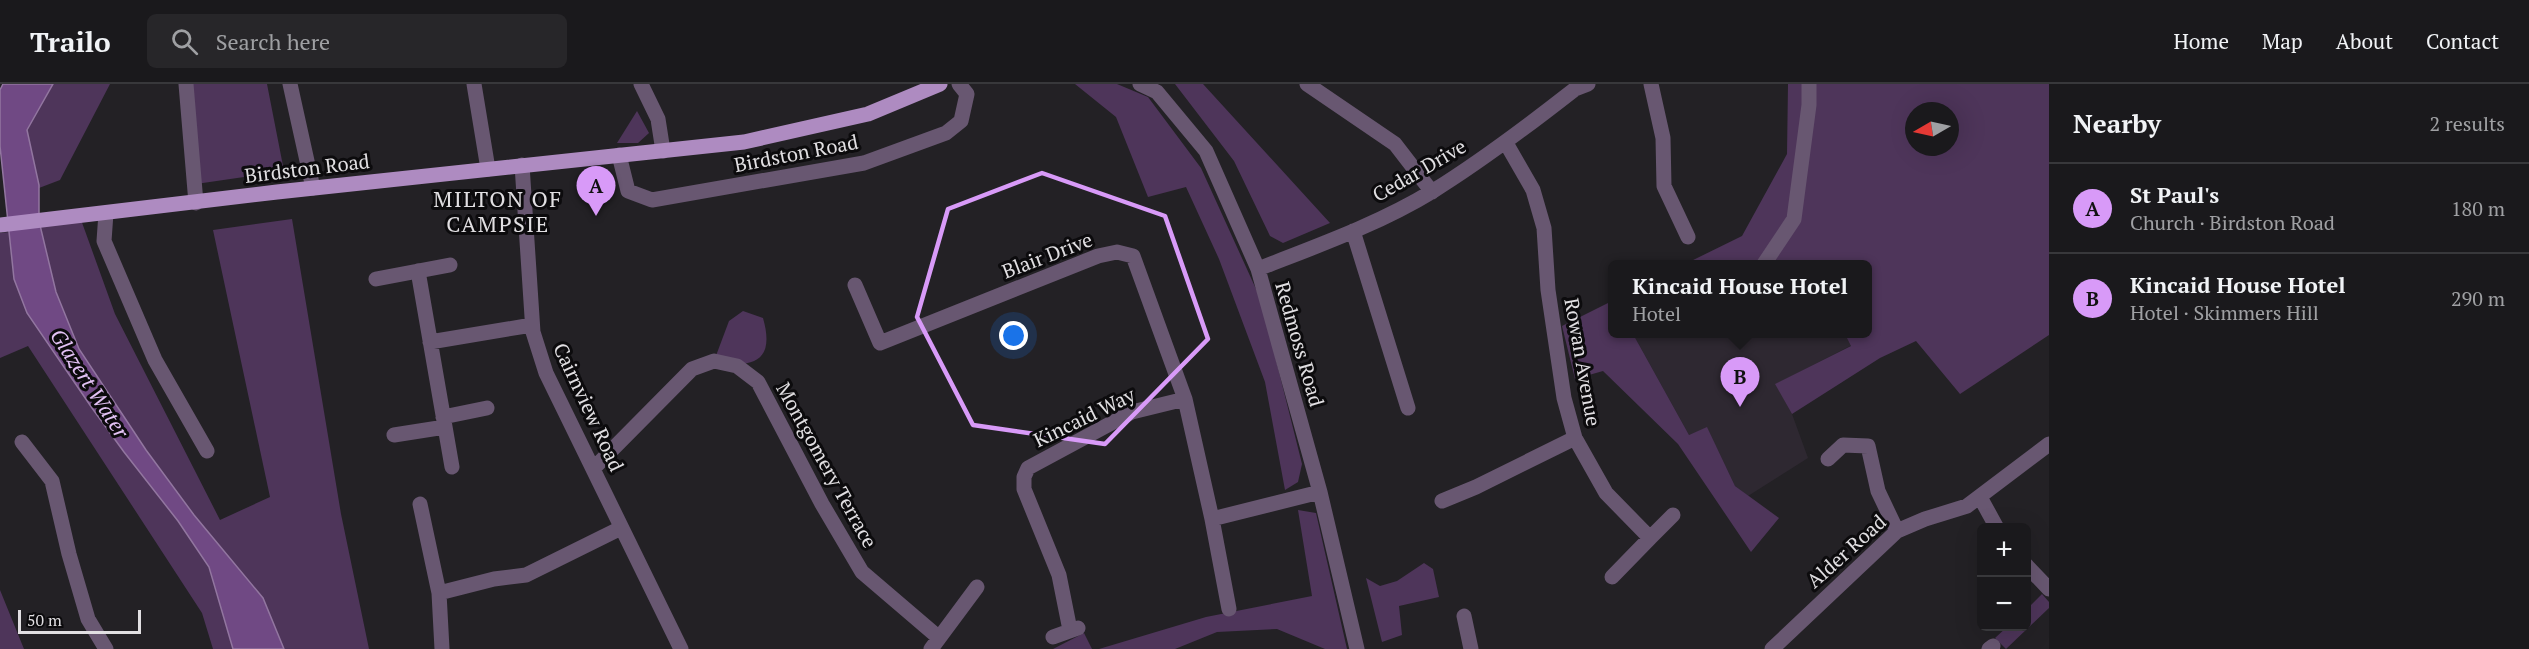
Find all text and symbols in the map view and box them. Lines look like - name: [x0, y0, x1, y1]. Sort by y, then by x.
- search box: [147, 14, 567, 68]
- text: Trailo: [30, 23, 111, 60]
- icon: search: [168, 25, 201, 58]
- text: Search here: [216, 27, 330, 56]
- text: Home: [2173, 27, 2229, 55]
- text: Map: [2262, 27, 2303, 55]
- text: About: [2336, 27, 2393, 55]
- text: Contact: [2426, 27, 2499, 55]
- north arrow: [1905, 102, 1959, 156]
- text: Nearby: [2073, 106, 2161, 140]
- text: 2 results: [2430, 110, 2505, 137]
- street label: Birdston Road: [732, 128, 860, 178]
- street label: Cedar Drive: [1367, 132, 1471, 208]
- street label: Birdston Road: [243, 147, 371, 189]
- pin: A: [576, 166, 616, 216]
- text: St Paul's: [2130, 180, 2219, 209]
- district label: MILTON OF CAMPSIE: [433, 184, 563, 238]
- text: A: [2085, 195, 2100, 222]
- text: 180 m: [2451, 195, 2505, 222]
- text: Church · Birdston Road: [2130, 209, 2335, 236]
- street label: Blair Drive: [998, 225, 1096, 285]
- popup: [1608, 260, 1872, 338]
- text: Kincaid House Hotel: [2130, 270, 2346, 299]
- text: Kincaid House Hotel: [1632, 271, 1848, 300]
- street label: Redmoss Road: [1269, 278, 1331, 410]
- text: B: [2086, 285, 2099, 312]
- text: 290 m: [2451, 285, 2505, 312]
- street label: Rowan Avenue: [1558, 296, 1608, 428]
- text: Hotel · Skimmers Hill: [2130, 299, 2319, 326]
- text: Hotel: [1632, 300, 1681, 327]
- your location: [999, 321, 1028, 350]
- water label: Glazert Water: [44, 323, 136, 444]
- street label: Cairnview Road: [547, 338, 631, 476]
- pin: B: [1720, 358, 1760, 407]
- street label: Montgomery Terrace: [770, 377, 884, 553]
- street label: Kincaid Way: [1029, 380, 1140, 453]
- street label: Alder Road: [1801, 508, 1891, 594]
- map controls: [1977, 523, 2031, 631]
- button: +: [1977, 523, 2031, 577]
- button: −: [1977, 577, 2031, 631]
- scale bar: [18, 607, 141, 634]
- text: 50 m: [27, 609, 62, 631]

